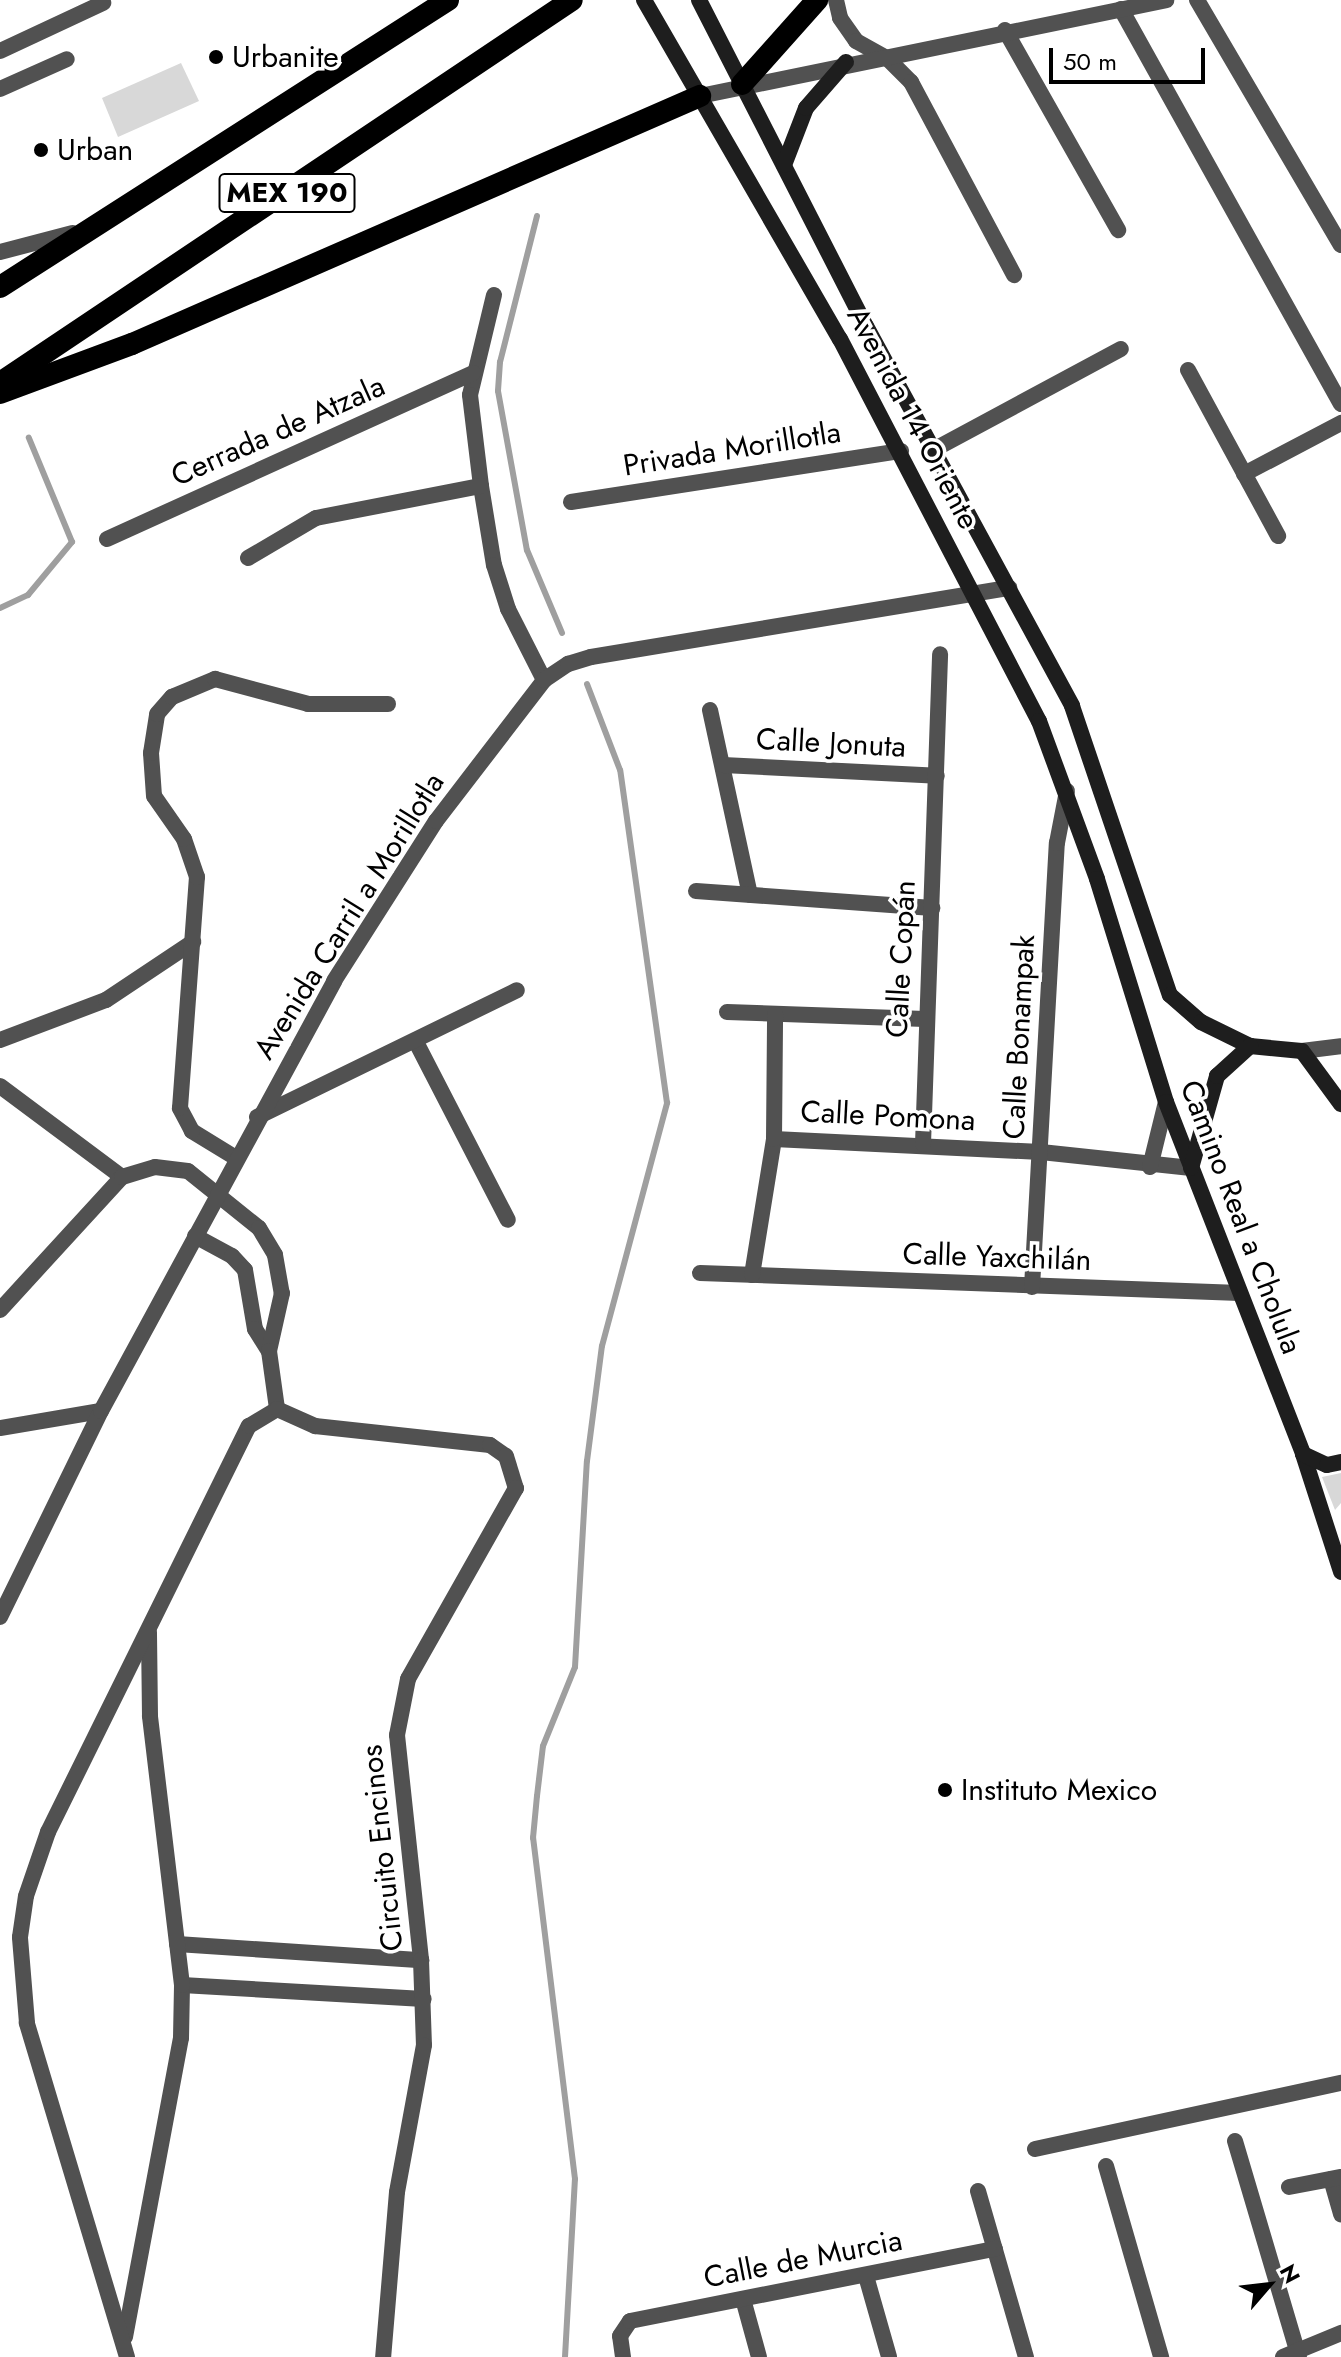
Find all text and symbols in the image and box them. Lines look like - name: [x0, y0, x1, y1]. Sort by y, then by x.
- scale bar: [1053, 32, 1209, 82]
- place label: Urbanite: [232, 39, 339, 75]
- text: 50 m: [1063, 44, 1117, 79]
- marker: Urbanite: [207, 48, 225, 66]
- place label: Urban: [57, 132, 133, 168]
- marker: Urban: [32, 141, 50, 159]
- road number: MEX 190: [217, 169, 357, 217]
- street label: Avenida 14 Oriente: [839, 301, 987, 535]
- street label: Cerrada de Atzala: [166, 368, 390, 494]
- street label: Privada Morillotla: [621, 414, 843, 484]
- street label: Calle Jonuta: [755, 721, 907, 765]
- street label: Avenida Carril a Morillotla: [246, 766, 452, 1066]
- street label: Calle Copán: [879, 879, 923, 1039]
- street label: Calle Bonampak: [996, 934, 1042, 1140]
- street label: Camino Real a Cholula: [1172, 1075, 1310, 1359]
- street label: Calle Pomona: [800, 1093, 976, 1139]
- street label: Calle Yaxchilán: [902, 1236, 1092, 1278]
- street label: Circuito Encinos: [353, 1743, 411, 1953]
- place label: Instituto Mexico: [961, 1772, 1157, 1808]
- marker: Instituto Mexico: [936, 1781, 954, 1799]
- street label: Calle de Murcia: [701, 2222, 905, 2296]
- north arrow: [1229, 2245, 1309, 2325]
- text: N: [1272, 2259, 1308, 2289]

